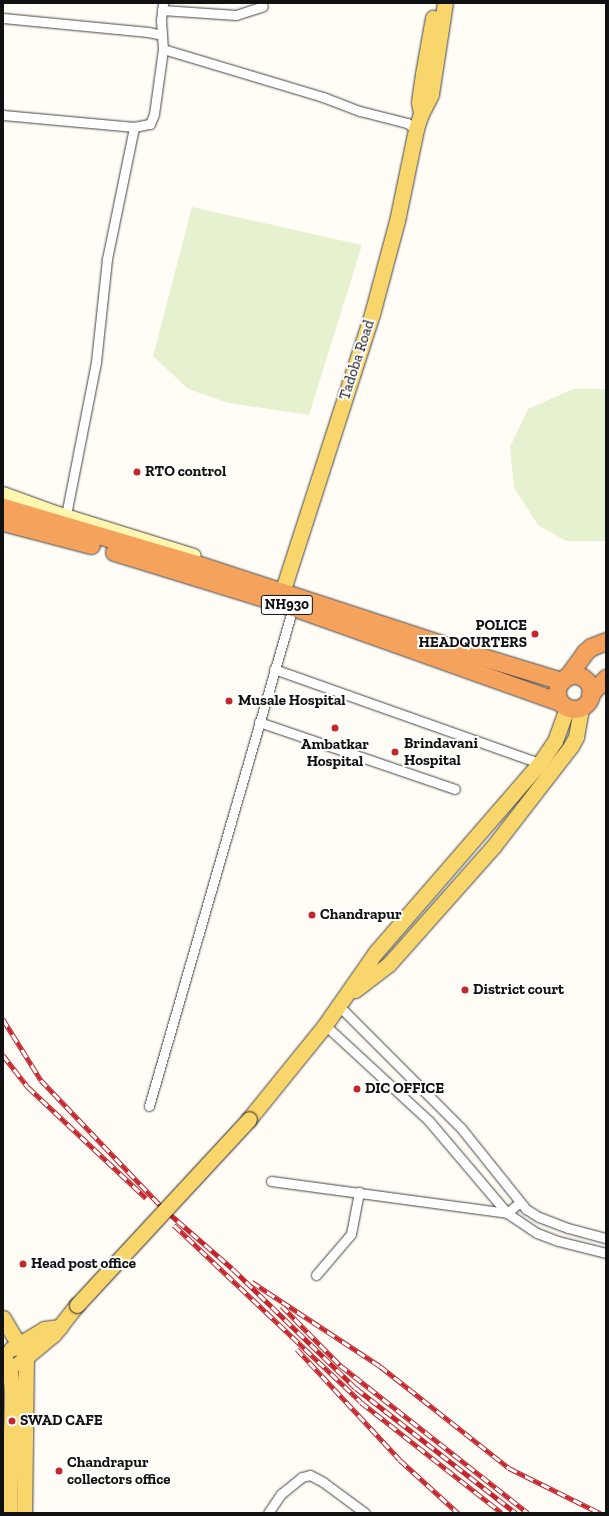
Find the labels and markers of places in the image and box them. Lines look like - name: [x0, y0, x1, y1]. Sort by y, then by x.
- place label: RTO control: [145, 463, 226, 481]
- marker: RTO control: [132, 467, 142, 477]
- place label: POLICE HEADQURTERS: [418, 616, 527, 651]
- marker: POLICE HEADQURTERS: [530, 629, 540, 639]
- place label: Musale Hospital: [238, 692, 346, 710]
- marker: Musale Hospital: [223, 695, 235, 707]
- marker: Ambatkar Hospital: [329, 722, 341, 734]
- place label: Brindavani Hospital: [404, 734, 478, 769]
- place label: Ambatkar Hospital: [301, 735, 369, 770]
- marker: Brindavani Hospital: [389, 746, 401, 758]
- place label: Chandrapur: [320, 906, 402, 924]
- marker: Chandrapur: [307, 910, 317, 920]
- place label: District court: [473, 981, 564, 999]
- marker: District court: [460, 985, 470, 995]
- place label: DIC OFFICE: [365, 1080, 444, 1098]
- marker: DIC OFFICE: [352, 1084, 362, 1094]
- place label: Head post office: [31, 1255, 136, 1273]
- marker: Head post office: [18, 1259, 28, 1269]
- place label: SWAD CAFE: [20, 1412, 103, 1430]
- marker: SWAD CAFE: [7, 1416, 17, 1426]
- place label: Chandrapur collectors office: [67, 1453, 171, 1488]
- marker: Chandrapur collectors office: [54, 1466, 64, 1476]

